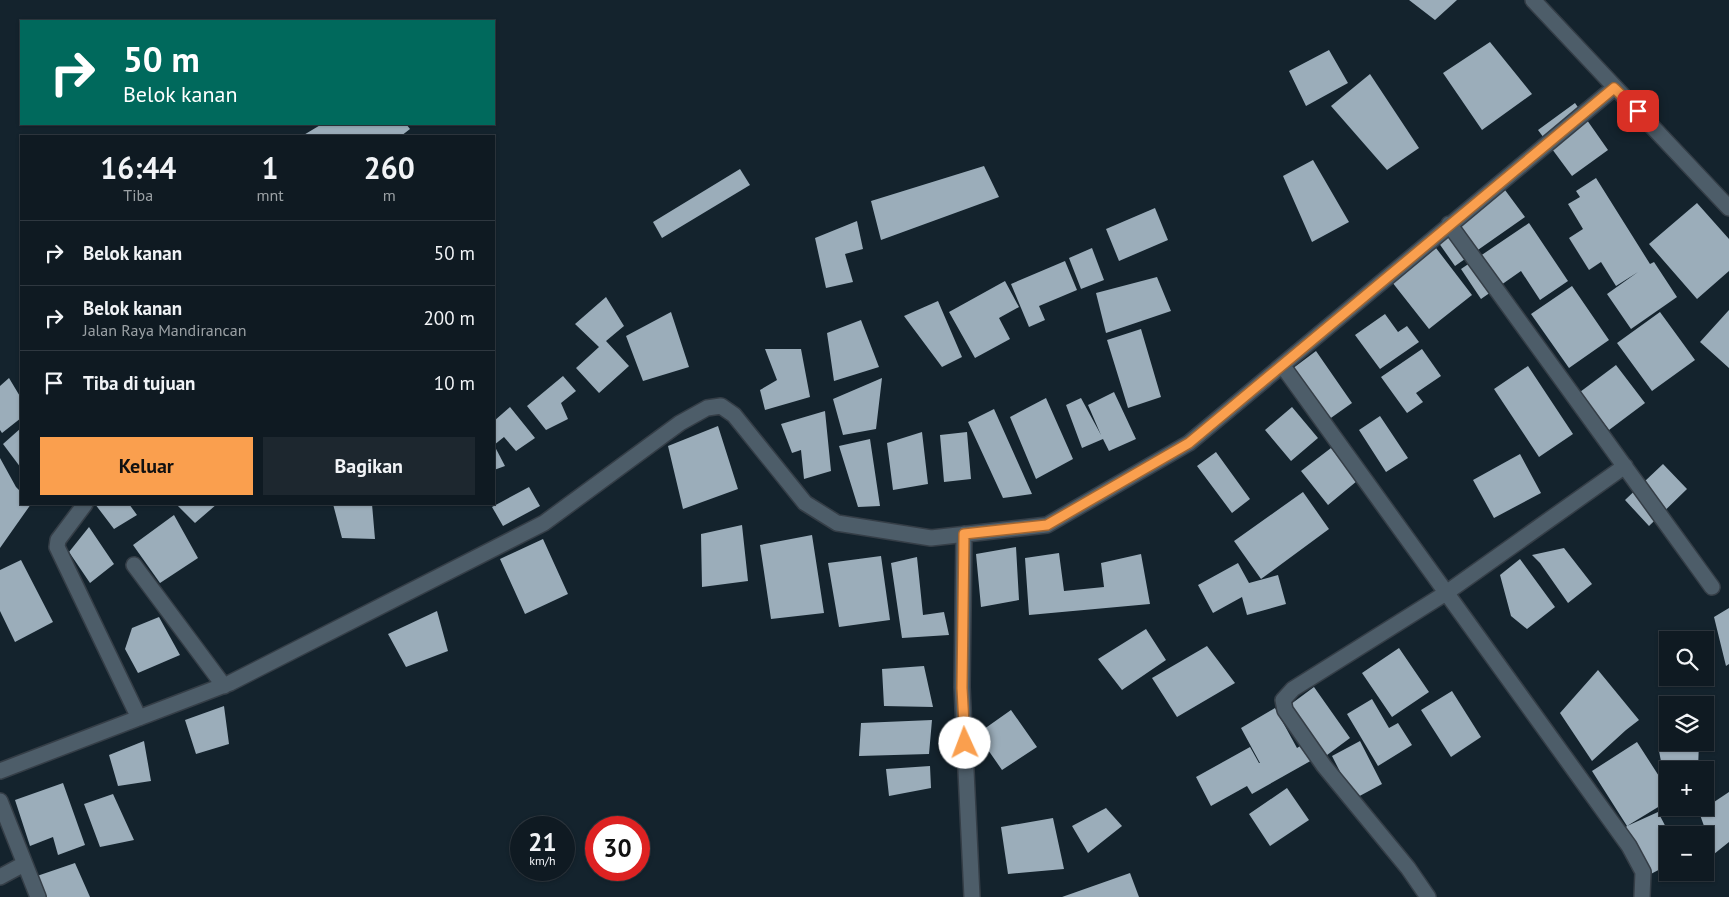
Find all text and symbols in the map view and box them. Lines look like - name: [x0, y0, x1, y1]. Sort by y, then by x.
- text: 50 m: [123, 36, 200, 82]
- icon: right: [40, 40, 105, 105]
- text: Belok kanan: [123, 80, 237, 108]
- pin: [1617, 90, 1659, 132]
- icon: arrive: [1624, 97, 1652, 125]
- text: 16:44: [100, 148, 176, 187]
- text: 1: [262, 148, 279, 187]
- text: 260: [364, 148, 415, 187]
- text: Tiba: [123, 185, 153, 205]
- text: mnt: [256, 185, 284, 205]
- text: m: [383, 185, 396, 205]
- icon: right: [40, 239, 68, 267]
- text: Belok kanan: [83, 241, 182, 265]
- text: 50 m: [434, 241, 475, 265]
- text: Belok kanan: [83, 296, 182, 320]
- icon: right: [40, 304, 68, 332]
- text: 200 m: [423, 306, 475, 330]
- text: Jalan Raya Mandirancan: [83, 320, 246, 340]
- icon: arrive: [40, 369, 68, 397]
- text: Tiba di tujuan: [83, 371, 195, 395]
- text: 10 m: [434, 371, 475, 395]
- button: Keluar: [40, 437, 253, 495]
- button: Bagikan: [263, 437, 475, 495]
- map controls: [1659, 631, 1714, 881]
- button: search: [1659, 631, 1714, 686]
- button: layers: [1659, 696, 1714, 751]
- position arrow: [938, 716, 990, 768]
- button: +: [1659, 761, 1714, 816]
- speed limit sign: 30: [585, 816, 650, 881]
- text: 21: [528, 826, 557, 858]
- button: −: [1659, 826, 1714, 881]
- text: km/h: [529, 853, 556, 868]

